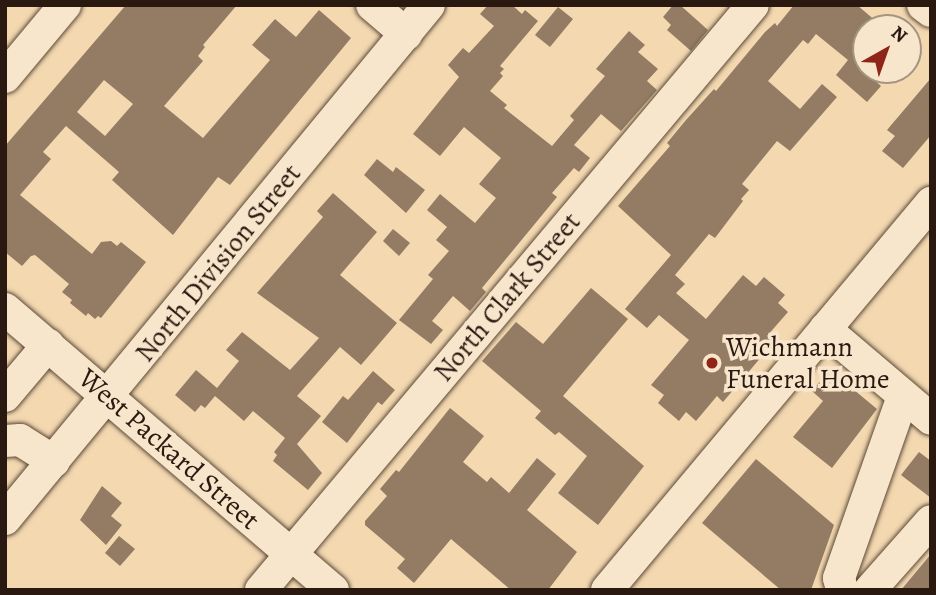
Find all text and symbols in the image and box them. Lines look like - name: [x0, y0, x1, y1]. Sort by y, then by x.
- north arrow: [852, 14, 922, 84]
- text: N: [886, 20, 913, 49]
- street label: North Division Street: [128, 157, 308, 369]
- street label: North Clark Street: [427, 206, 587, 388]
- place label: Wichmann Funeral Home: [726, 330, 890, 396]
- marker: Wichmann Funeral Home: [704, 355, 720, 371]
- street label: West Packard Street: [72, 361, 266, 537]

